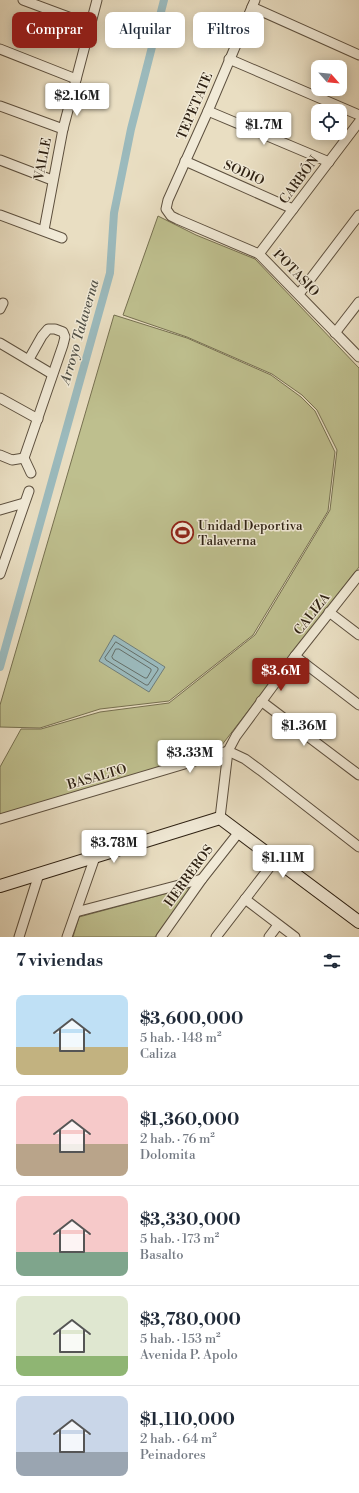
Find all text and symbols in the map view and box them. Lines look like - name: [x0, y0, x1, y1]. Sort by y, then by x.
- chip: Comprar: [12, 12, 97, 48]
- chip: Alquilar: [105, 12, 185, 48]
- chip: Filtros: [193, 12, 264, 48]
- north arrow: [311, 60, 347, 96]
- map controls: [311, 60, 347, 140]
- street label: TEPETATE: [174, 70, 216, 142]
- pin: $2.16M: [44, 83, 110, 117]
- text: $2.16M: [54, 88, 100, 104]
- button: locate: [311, 104, 347, 140]
- pin: $1.7M: [236, 112, 292, 146]
- text: $1.7M: [245, 117, 283, 133]
- street label: VALLE: [31, 136, 55, 183]
- street label: CARBÓN: [275, 152, 322, 207]
- street label: SODIO: [221, 157, 267, 189]
- street label: POTASIO: [270, 246, 322, 300]
- water label: Arroyo Talaverna: [56, 278, 104, 388]
- place label: Unidad Deportiva Talaverna: [198, 518, 303, 549]
- sports icon: Unidad Deportiva Talaverna: [169, 520, 195, 546]
- street label: CALIZA: [291, 589, 334, 638]
- pin: $3.6M: [253, 658, 309, 692]
- text: $3.6M: [261, 663, 301, 679]
- pin: $1.36M: [271, 713, 337, 747]
- text: $1.36M: [281, 718, 327, 734]
- pin: $3.33M: [157, 740, 223, 774]
- text: $3.33M: [167, 745, 213, 761]
- street label: BASALTO: [64, 761, 129, 793]
- pin: $3.78M: [81, 830, 147, 864]
- text: $3.78M: [91, 835, 137, 851]
- street label: HERREROS: [161, 842, 217, 910]
- pin: $1.11M: [250, 845, 316, 879]
- text: $1.11M: [262, 850, 304, 866]
- text: 7 viviendas: [16, 950, 103, 972]
- icon: filters: [321, 950, 343, 972]
- text: $3,600,000: [140, 1008, 243, 1030]
- icon: home: [48, 1011, 96, 1059]
- text: 5 hab. · 148 m²: [140, 1030, 221, 1046]
- text: Caliza: [140, 1046, 176, 1062]
- text: $1,360,000: [140, 1109, 239, 1131]
- icon: home: [48, 1112, 96, 1160]
- text: 2 hab. · 76 m²: [140, 1131, 215, 1147]
- text: Dolomita: [140, 1147, 195, 1163]
- text: $3,330,000: [140, 1209, 241, 1231]
- icon: home: [48, 1212, 96, 1260]
- text: 5 hab. · 173 m²: [140, 1231, 219, 1247]
- text: Basalto: [140, 1247, 184, 1263]
- text: $3,780,000: [140, 1309, 241, 1331]
- icon: home: [48, 1312, 96, 1360]
- text: 5 hab. · 153 m²: [140, 1331, 221, 1347]
- text: Avenida P. Apolo: [140, 1347, 238, 1363]
- text: $1,110,000: [140, 1409, 235, 1431]
- icon: home: [48, 1412, 96, 1460]
- text: 2 hab. · 64 m²: [140, 1431, 217, 1447]
- text: Peinadores: [140, 1447, 206, 1463]

